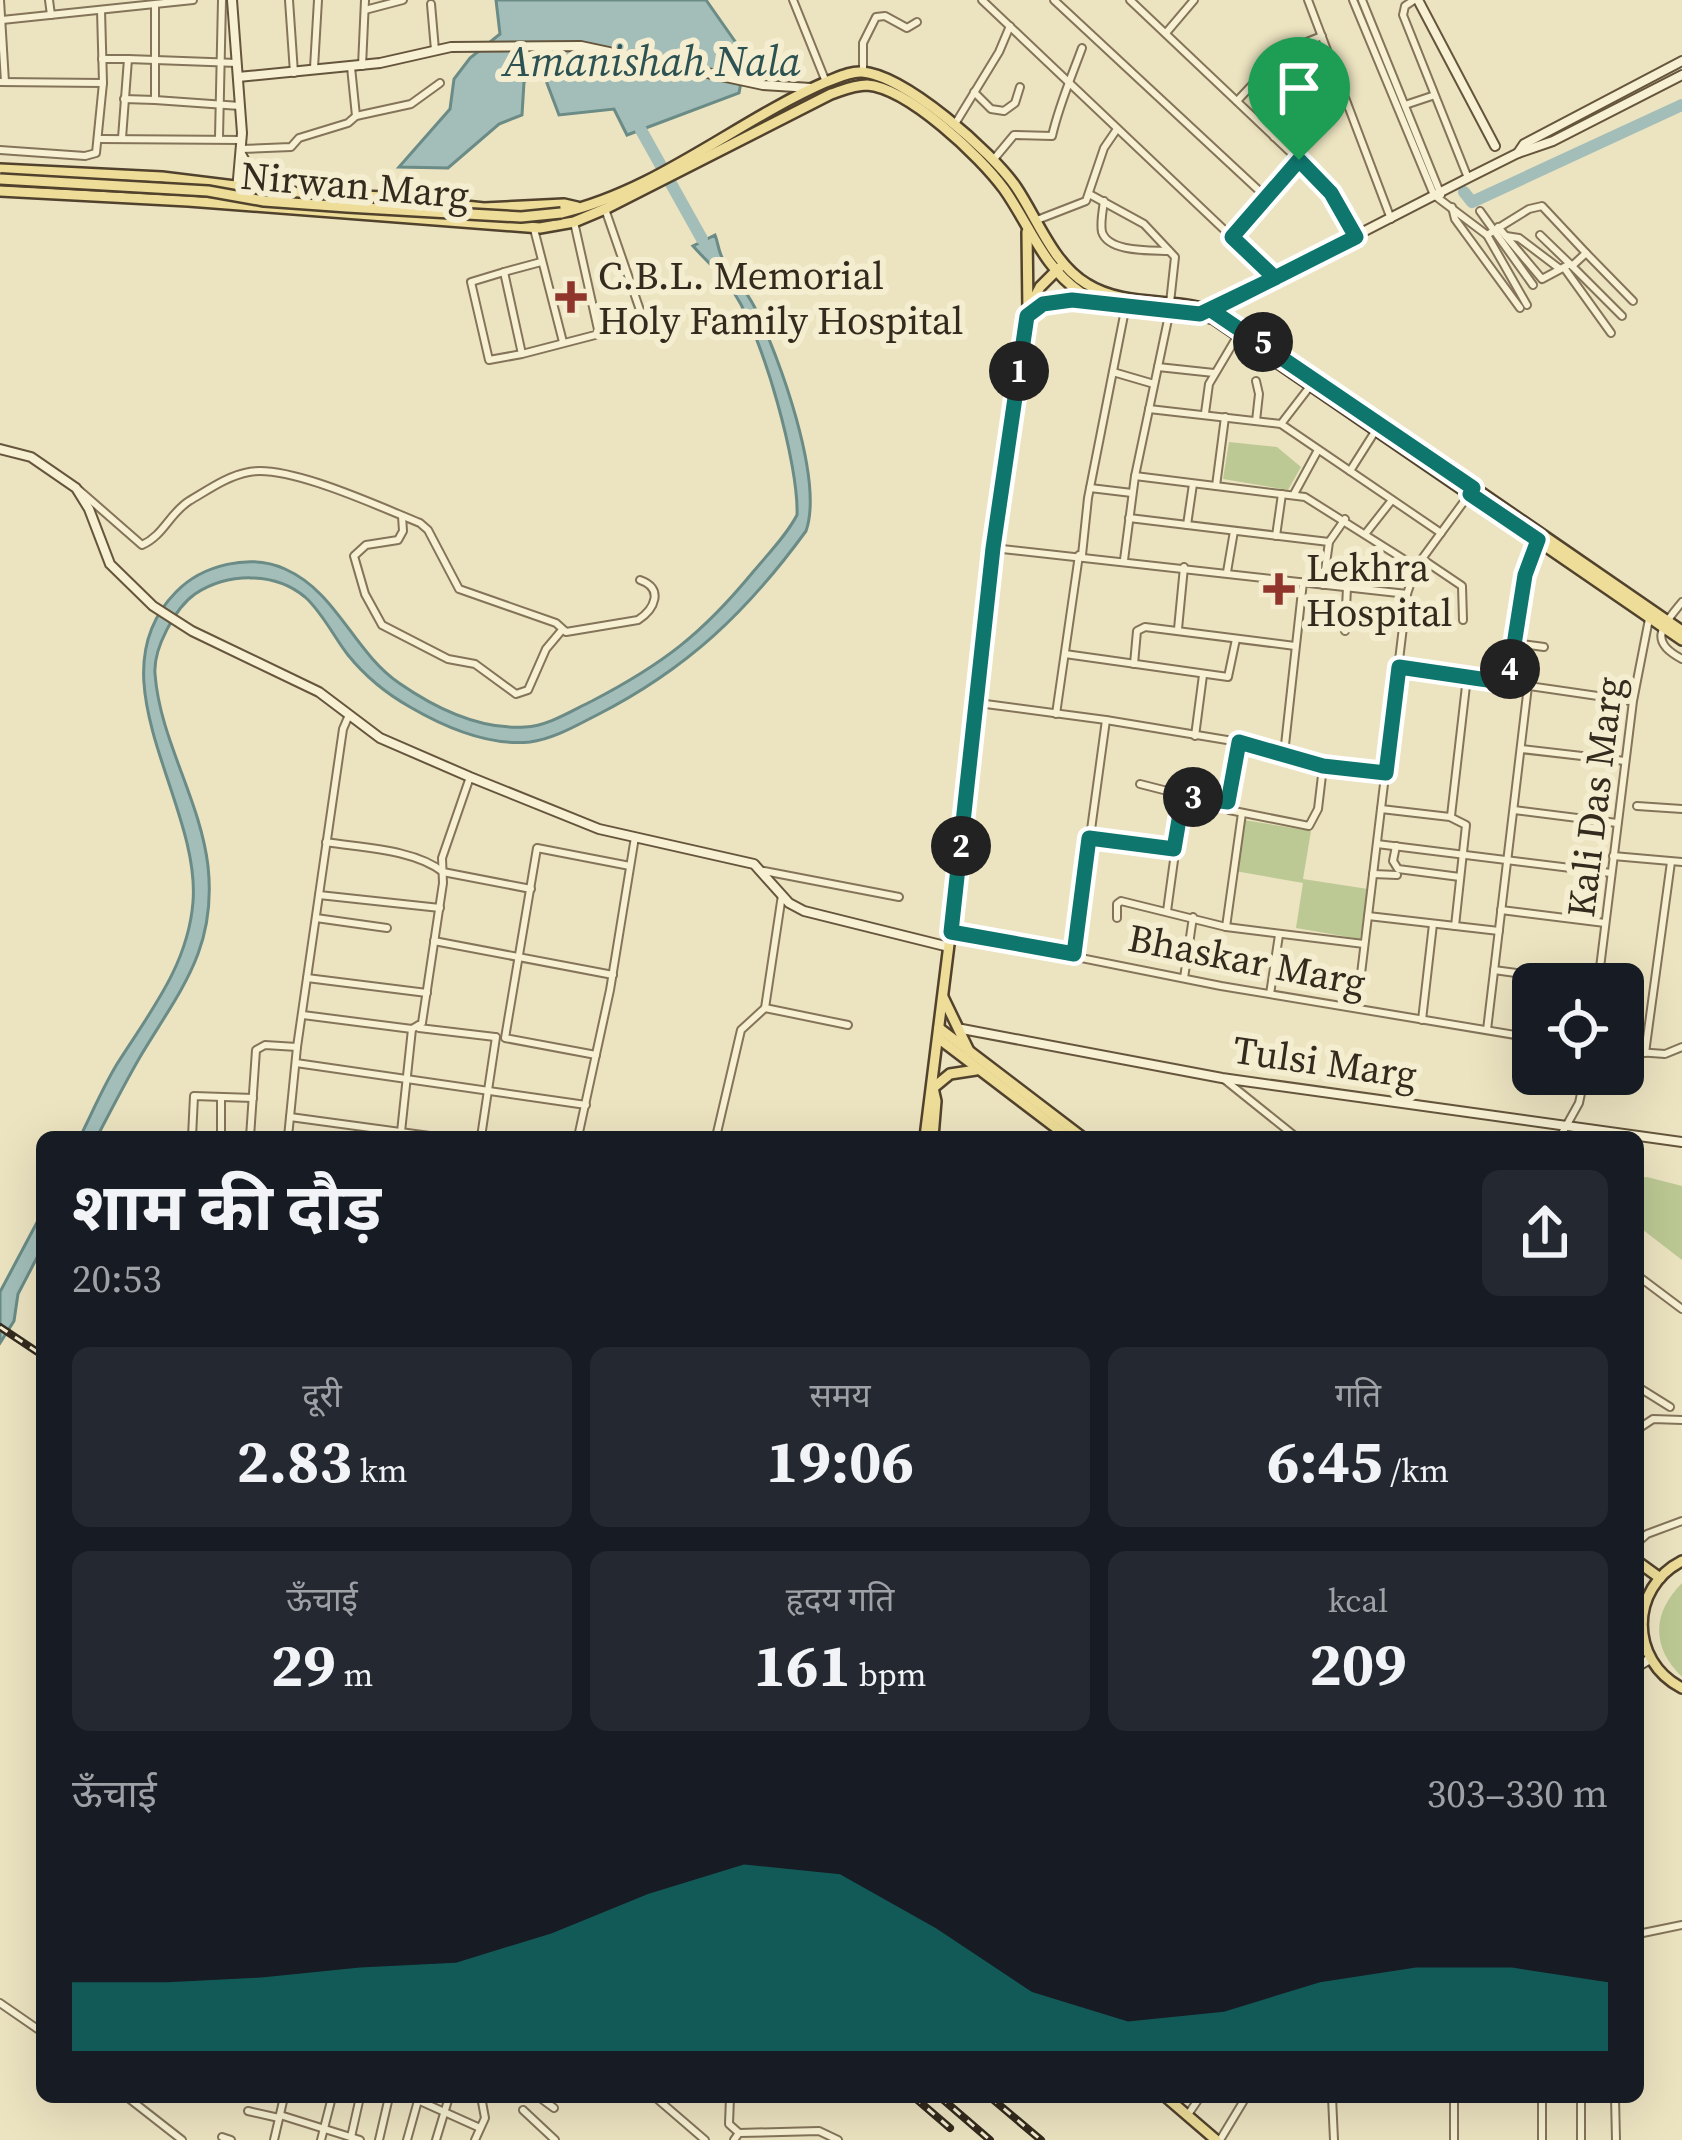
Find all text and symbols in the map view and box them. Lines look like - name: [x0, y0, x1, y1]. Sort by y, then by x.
- water label: Amanishah Nala: [501, 32, 801, 90]
- pin: [1248, 37, 1350, 160]
- icon: arrive: [1266, 55, 1332, 121]
- street label: Nirwan Marg: [239, 149, 471, 221]
- place label: C.B.L. Memorial Holy Family Hospital: [598, 249, 963, 347]
- marker: C.B.L. Memorial Holy Family Hospital: [555, 281, 587, 313]
- pin: 5: [1233, 312, 1293, 372]
- text: 5: [1254, 319, 1272, 364]
- pin: 1: [989, 341, 1049, 401]
- text: 1: [1010, 348, 1028, 393]
- place label: Lekhra Hospital: [1306, 541, 1452, 639]
- marker: Lekhra Hospital: [1263, 573, 1295, 605]
- pin: 4: [1480, 639, 1540, 699]
- text: 4: [1501, 646, 1519, 691]
- street label: Kali Das Marg: [1554, 674, 1636, 920]
- pin: 3: [1163, 767, 1223, 827]
- text: 3: [1184, 774, 1202, 819]
- pin: 2: [931, 816, 991, 876]
- text: 2: [952, 823, 970, 868]
- street label: Bhaskar Marg: [1124, 911, 1370, 1009]
- map controls: [1512, 963, 1644, 1095]
- button: locate: [1512, 963, 1644, 1095]
- street label: Tulsi Marg: [1230, 1023, 1420, 1101]
- text: शाम की दौड़: [72, 1162, 381, 1252]
- button: share: [1482, 1170, 1608, 1296]
- text: 20:53: [72, 1252, 162, 1305]
- text: दूरी: [302, 1373, 342, 1418]
- text: समय: [809, 1373, 871, 1418]
- text: गति: [1335, 1373, 1381, 1418]
- text: 2.83: [236, 1420, 352, 1502]
- text: 19:06: [766, 1420, 914, 1502]
- text: 6:45: [1267, 1420, 1383, 1502]
- text: km: [352, 1448, 408, 1493]
- text: /km: [1383, 1448, 1449, 1493]
- text: ऊँचाई: [286, 1577, 358, 1622]
- text: हृदय गति: [786, 1577, 894, 1622]
- text: kcal: [1328, 1578, 1388, 1623]
- text: 209: [1309, 1623, 1407, 1705]
- text: 29: [271, 1624, 336, 1706]
- text: 161: [754, 1624, 851, 1706]
- text: m: [336, 1652, 373, 1697]
- text: bpm: [851, 1652, 926, 1697]
- text: ऊँचाई: [72, 1767, 157, 1820]
- text: 303–330 m: [1427, 1767, 1608, 1820]

